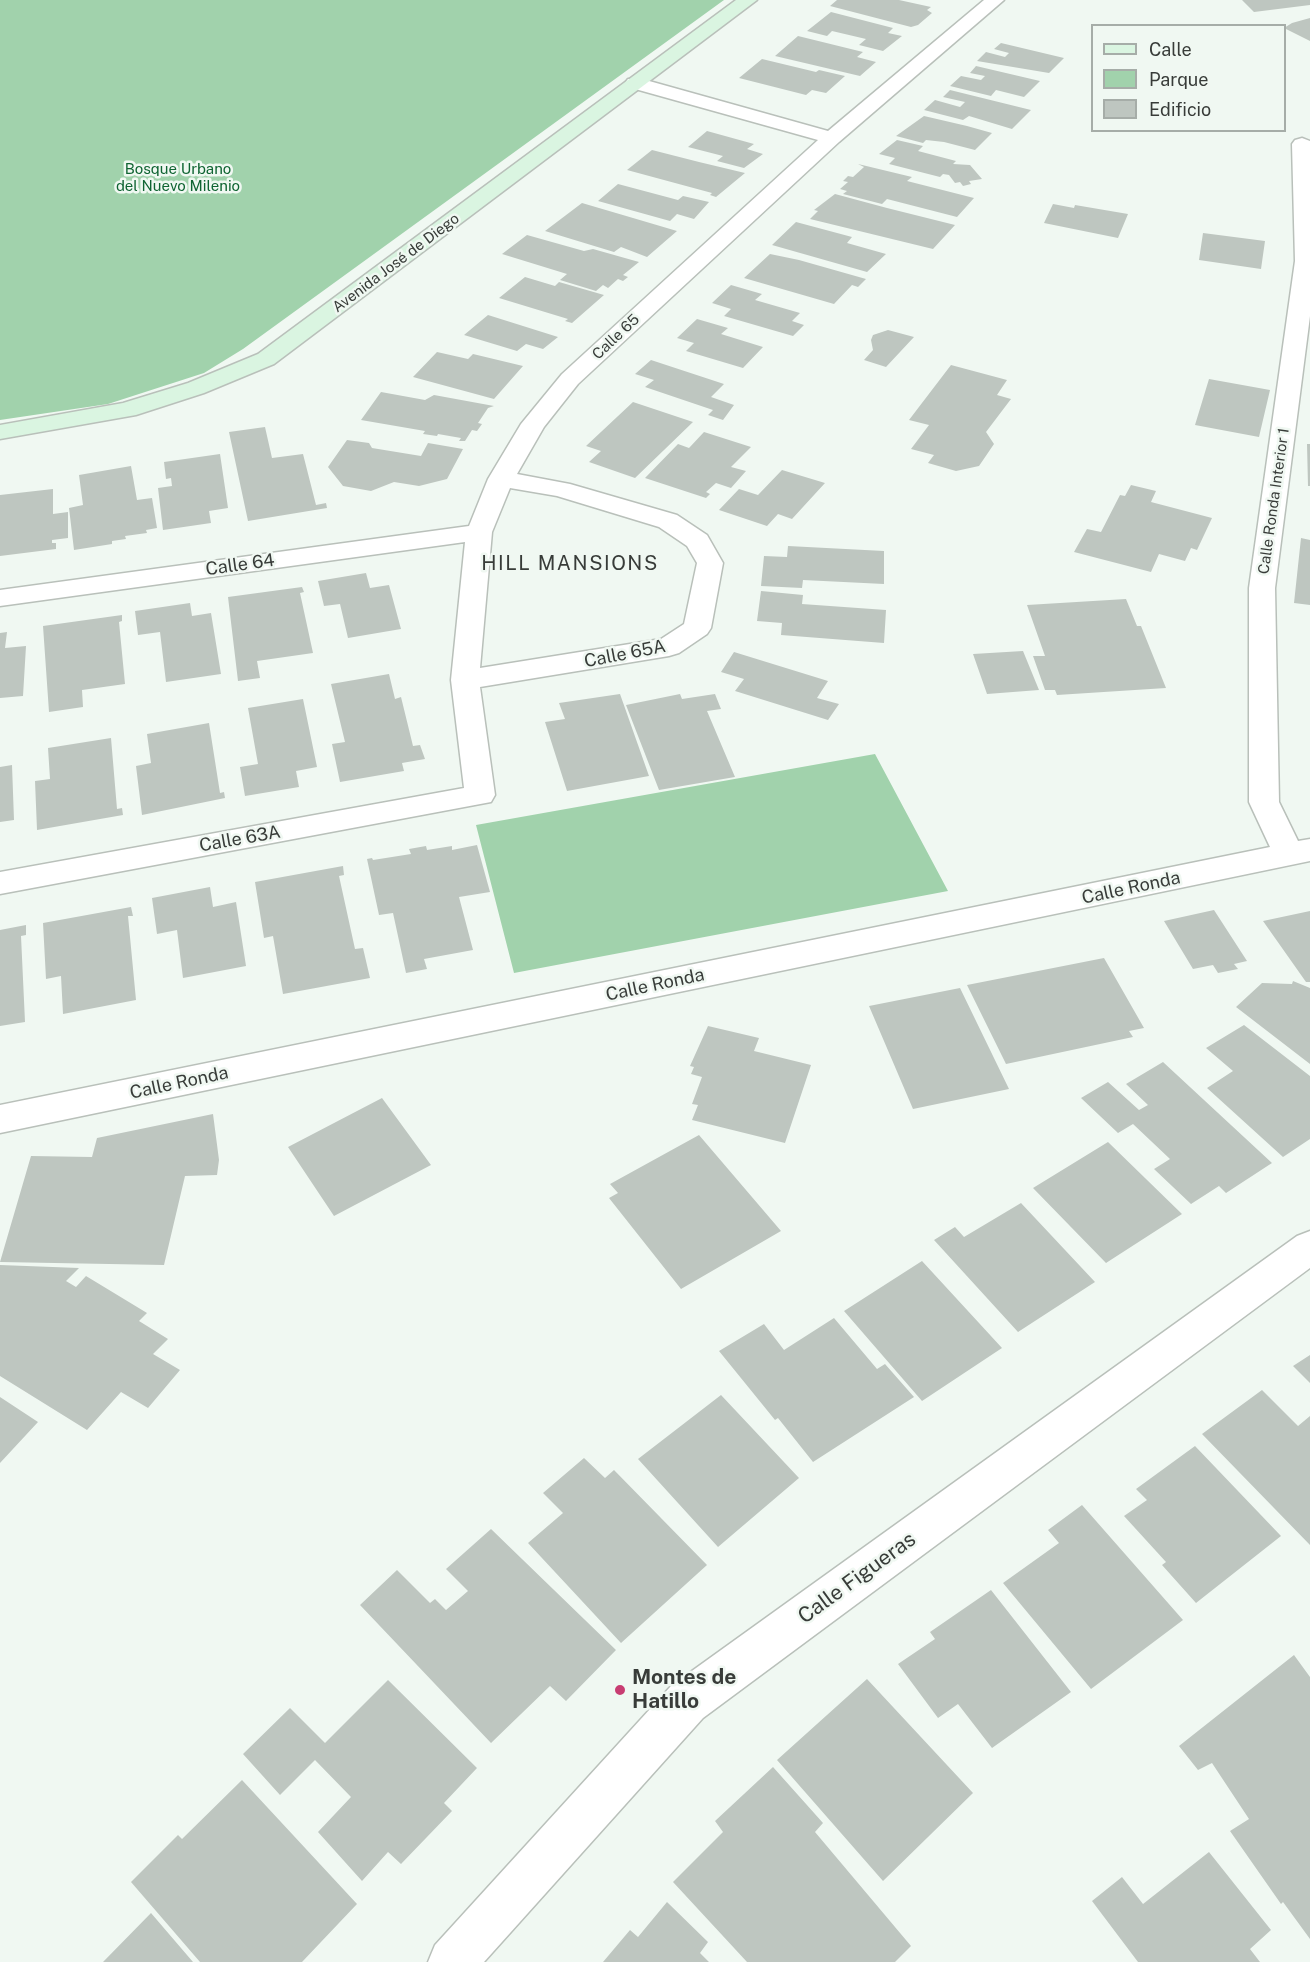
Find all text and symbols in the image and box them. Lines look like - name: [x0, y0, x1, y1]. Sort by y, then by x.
- legend: [1091, 24, 1286, 132]
- text: Calle: [1149, 39, 1192, 60]
- text: Parque: [1149, 69, 1209, 90]
- text: Edificio: [1149, 99, 1211, 120]
- park label: Bosque Urbano del Nuevo Milenio: [116, 160, 240, 195]
- street label: Avenida José de Diego: [329, 209, 463, 317]
- street label: Calle 65: [589, 311, 643, 363]
- street label: Calle Ronda Interior 1: [1255, 427, 1293, 575]
- street label: Calle 64: [204, 549, 276, 581]
- district label: HILL MANSIONS: [481, 552, 659, 576]
- street label: Calle 65A: [582, 636, 668, 672]
- street label: Calle 63A: [198, 821, 282, 857]
- street label: Calle Ronda: [1080, 867, 1182, 909]
- street label: Calle Ronda: [604, 964, 706, 1006]
- street label: Calle Ronda: [128, 1062, 230, 1104]
- street label: Calle Figueras: [793, 1527, 921, 1629]
- place label: Montes de Hatillo: [632, 1665, 736, 1715]
- marker: Montes de Hatillo: [613, 1683, 627, 1697]

